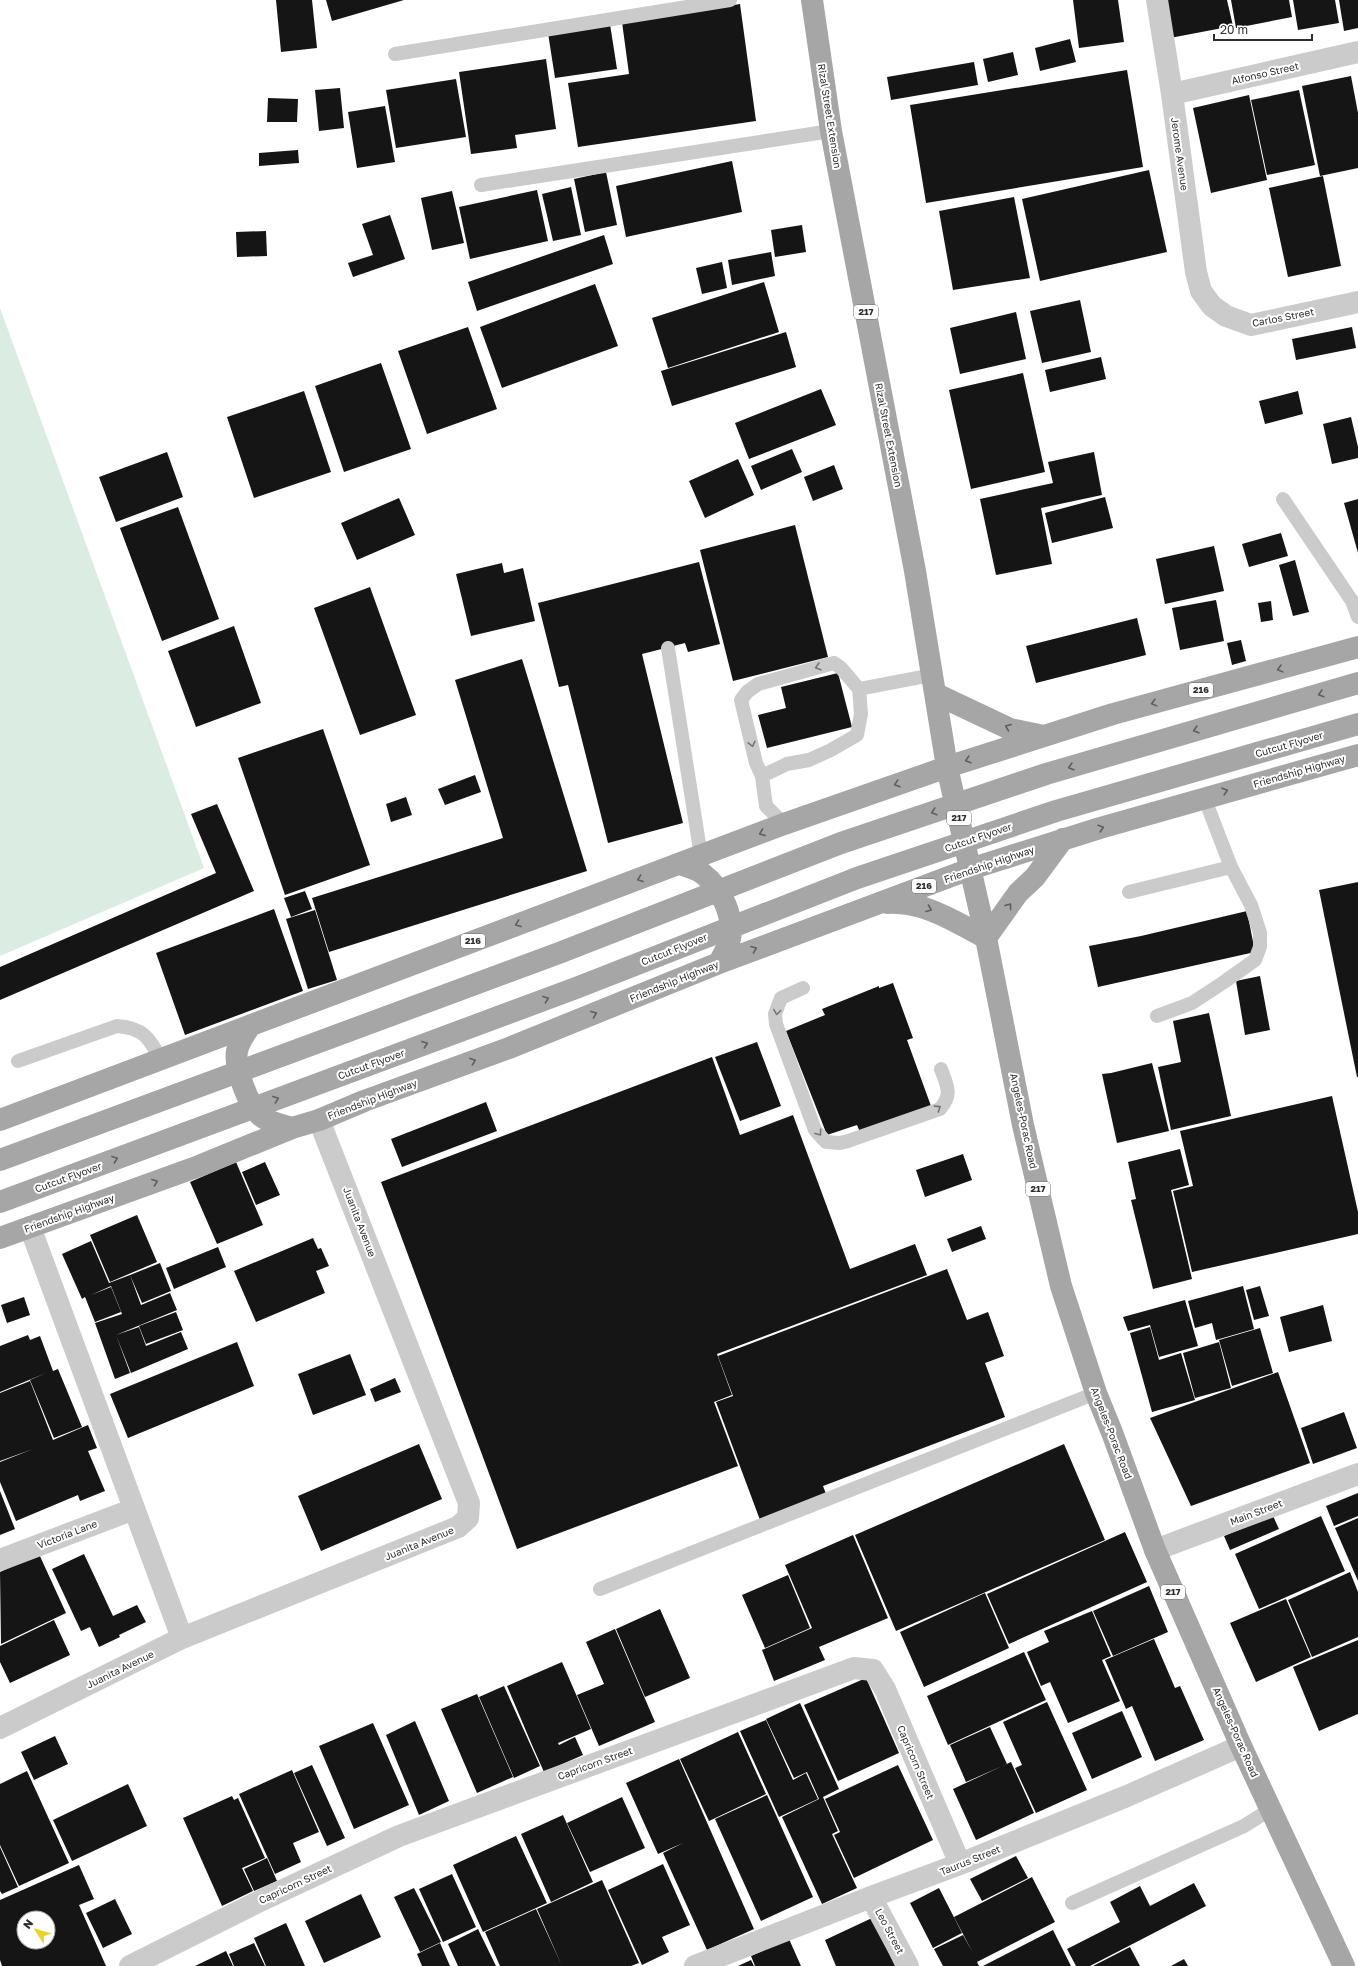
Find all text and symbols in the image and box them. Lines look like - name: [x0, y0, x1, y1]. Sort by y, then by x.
- scale bar: [1214, 16, 1312, 42]
- text: 20 m: [1220, 22, 1248, 37]
- street label: Alfonso Street: [1230, 59, 1300, 87]
- street label: Rizal Street Extension: [816, 63, 844, 169]
- street label: Jerome Avenue: [1169, 117, 1191, 191]
- road number: 217: [854, 305, 878, 319]
- street label: Carlos Street: [1251, 305, 1315, 329]
- street label: Rizal Street Extension: [873, 382, 905, 488]
- one-way arrow: [814, 662, 821, 671]
- one-way arrow: [1277, 664, 1283, 672]
- road number: 216: [1189, 683, 1213, 697]
- one-way arrow: [1317, 689, 1324, 698]
- one-way arrow: [1151, 698, 1158, 707]
- one-way arrow: [1004, 724, 1011, 732]
- one-way arrow: [1192, 725, 1199, 734]
- street label: Cutcut Flyover: [1254, 729, 1324, 759]
- one-way arrow: [747, 740, 755, 747]
- street label: Friendship Highway: [1252, 752, 1347, 790]
- one-way arrow: [965, 755, 972, 764]
- one-way arrow: [1068, 762, 1075, 771]
- one-way arrow: [894, 780, 901, 788]
- one-way arrow: [1222, 788, 1229, 796]
- one-way arrow: [931, 807, 938, 815]
- road number: 217: [947, 811, 971, 825]
- street label: Cutcut Flyover: [943, 820, 1013, 854]
- one-way arrow: [1097, 824, 1104, 833]
- one-way arrow: [758, 828, 765, 836]
- street label: Friendship Highway: [942, 843, 1036, 885]
- one-way arrow: [637, 874, 644, 882]
- road number: 216: [912, 879, 936, 893]
- one-way arrow: [1004, 903, 1012, 910]
- one-way arrow: [926, 905, 933, 913]
- one-way arrow: [515, 919, 522, 928]
- street label: Cutcut Flyover: [639, 930, 709, 968]
- road number: 216: [461, 934, 485, 948]
- one-way arrow: [750, 946, 757, 954]
- street label: Friendship Highway: [628, 958, 721, 1004]
- one-way arrow: [543, 995, 550, 1003]
- one-way arrow: [773, 1009, 782, 1015]
- one-way arrow: [591, 1010, 598, 1018]
- one-way arrow: [421, 1041, 428, 1049]
- street label: Cutcut Flyover: [336, 1046, 406, 1082]
- one-way arrow: [469, 1058, 476, 1066]
- street label: Angeles-Porac Road: [1008, 1072, 1040, 1170]
- street label: Friendship Highway: [326, 1076, 419, 1122]
- one-way arrow: [273, 1096, 280, 1104]
- one-way arrow: [934, 1105, 941, 1113]
- one-way arrow: [814, 1129, 821, 1136]
- one-way arrow: [112, 1156, 119, 1164]
- street label: Cutcut Flyover: [33, 1159, 103, 1195]
- one-way arrow: [152, 1178, 159, 1186]
- road number: 217: [1026, 1182, 1050, 1196]
- street label: Juanita Avenue: [341, 1186, 379, 1259]
- street label: Friendship Highway: [22, 1191, 116, 1235]
- street label: Angeles-Porac Road: [1089, 1385, 1135, 1481]
- street label: Main Street: [1228, 1497, 1284, 1527]
- street label: Victoria Lane: [35, 1517, 99, 1551]
- street label: Juanita Avenue: [383, 1524, 456, 1562]
- road number: 217: [1161, 1585, 1185, 1599]
- street label: Juanita Avenue: [84, 1647, 156, 1691]
- street label: Angeles-Porac Road: [1211, 1685, 1261, 1779]
- street label: Capricorn Street: [895, 1723, 937, 1801]
- street label: Capricorn Street: [556, 1744, 634, 1782]
- street label: Taurus Street: [938, 1842, 1002, 1878]
- street label: Capricorn Street: [257, 1862, 333, 1906]
- street label: Leo Street: [873, 1906, 907, 1956]
- north arrow: [16, 1910, 56, 1950]
- text: N: [20, 1916, 35, 1931]

